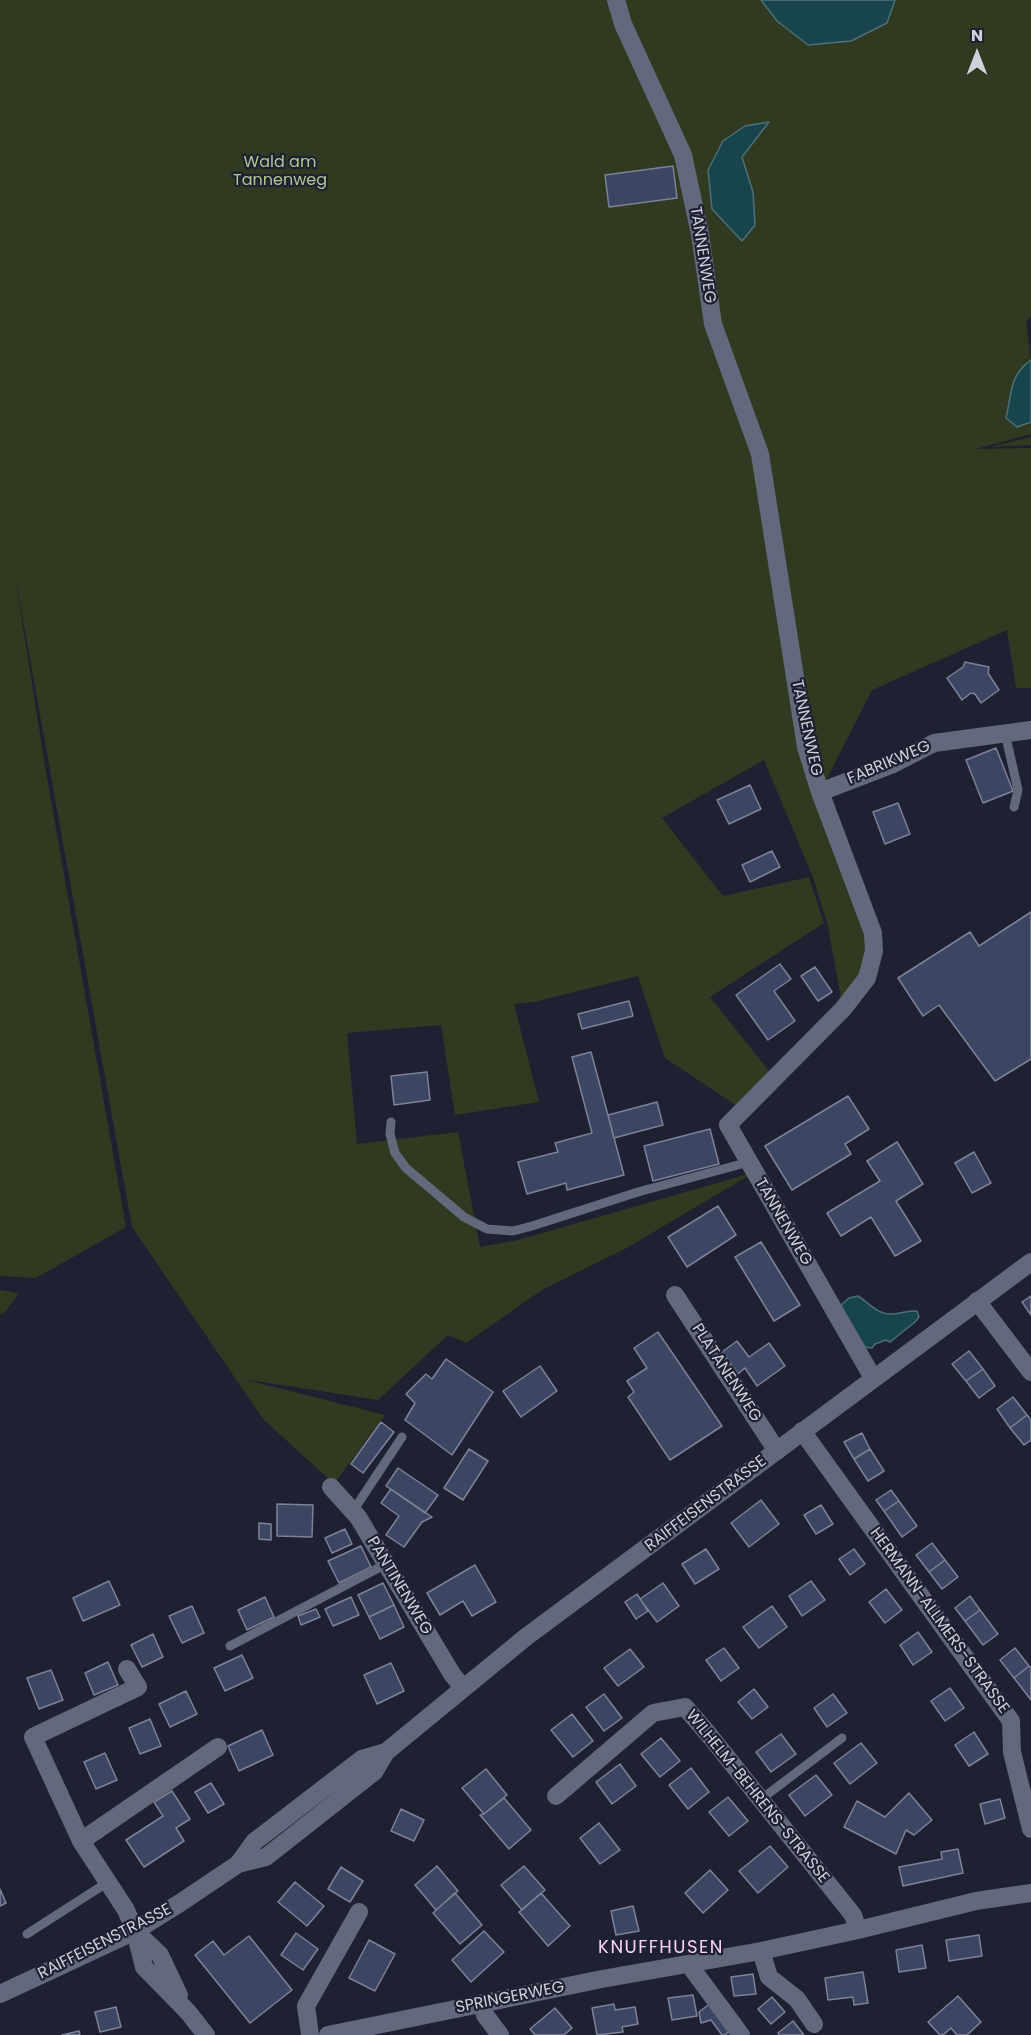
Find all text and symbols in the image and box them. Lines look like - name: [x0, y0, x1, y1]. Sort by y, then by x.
- north arrow: [947, 24, 1007, 84]
- text: N: [971, 24, 983, 47]
- park label: Wald am Tannenweg: [233, 153, 327, 191]
- street label: TANNENWEG: [685, 205, 719, 305]
- street label: TANNENWEG: [786, 678, 826, 778]
- street label: FABRIKWEG: [845, 737, 933, 789]
- street label: TANNENWEG: [750, 1175, 816, 1269]
- street label: PLATANENWEG: [687, 1320, 765, 1426]
- street label: RAIFFEISENSTRASSE: [641, 1452, 771, 1556]
- street label: HERMANN-ALLMERS-STRASSE: [865, 1524, 1013, 1718]
- street label: PANTINENWEG: [362, 1534, 436, 1638]
- street label: WILHELM-BEHRENS-STRASSE: [681, 1707, 833, 1887]
- street label: RAIFFEISENSTRASSE: [35, 1900, 175, 1984]
- district label: KNUFFHUSEN: [598, 1937, 724, 1959]
- street label: SPRINGERWEG: [454, 1978, 566, 2018]

